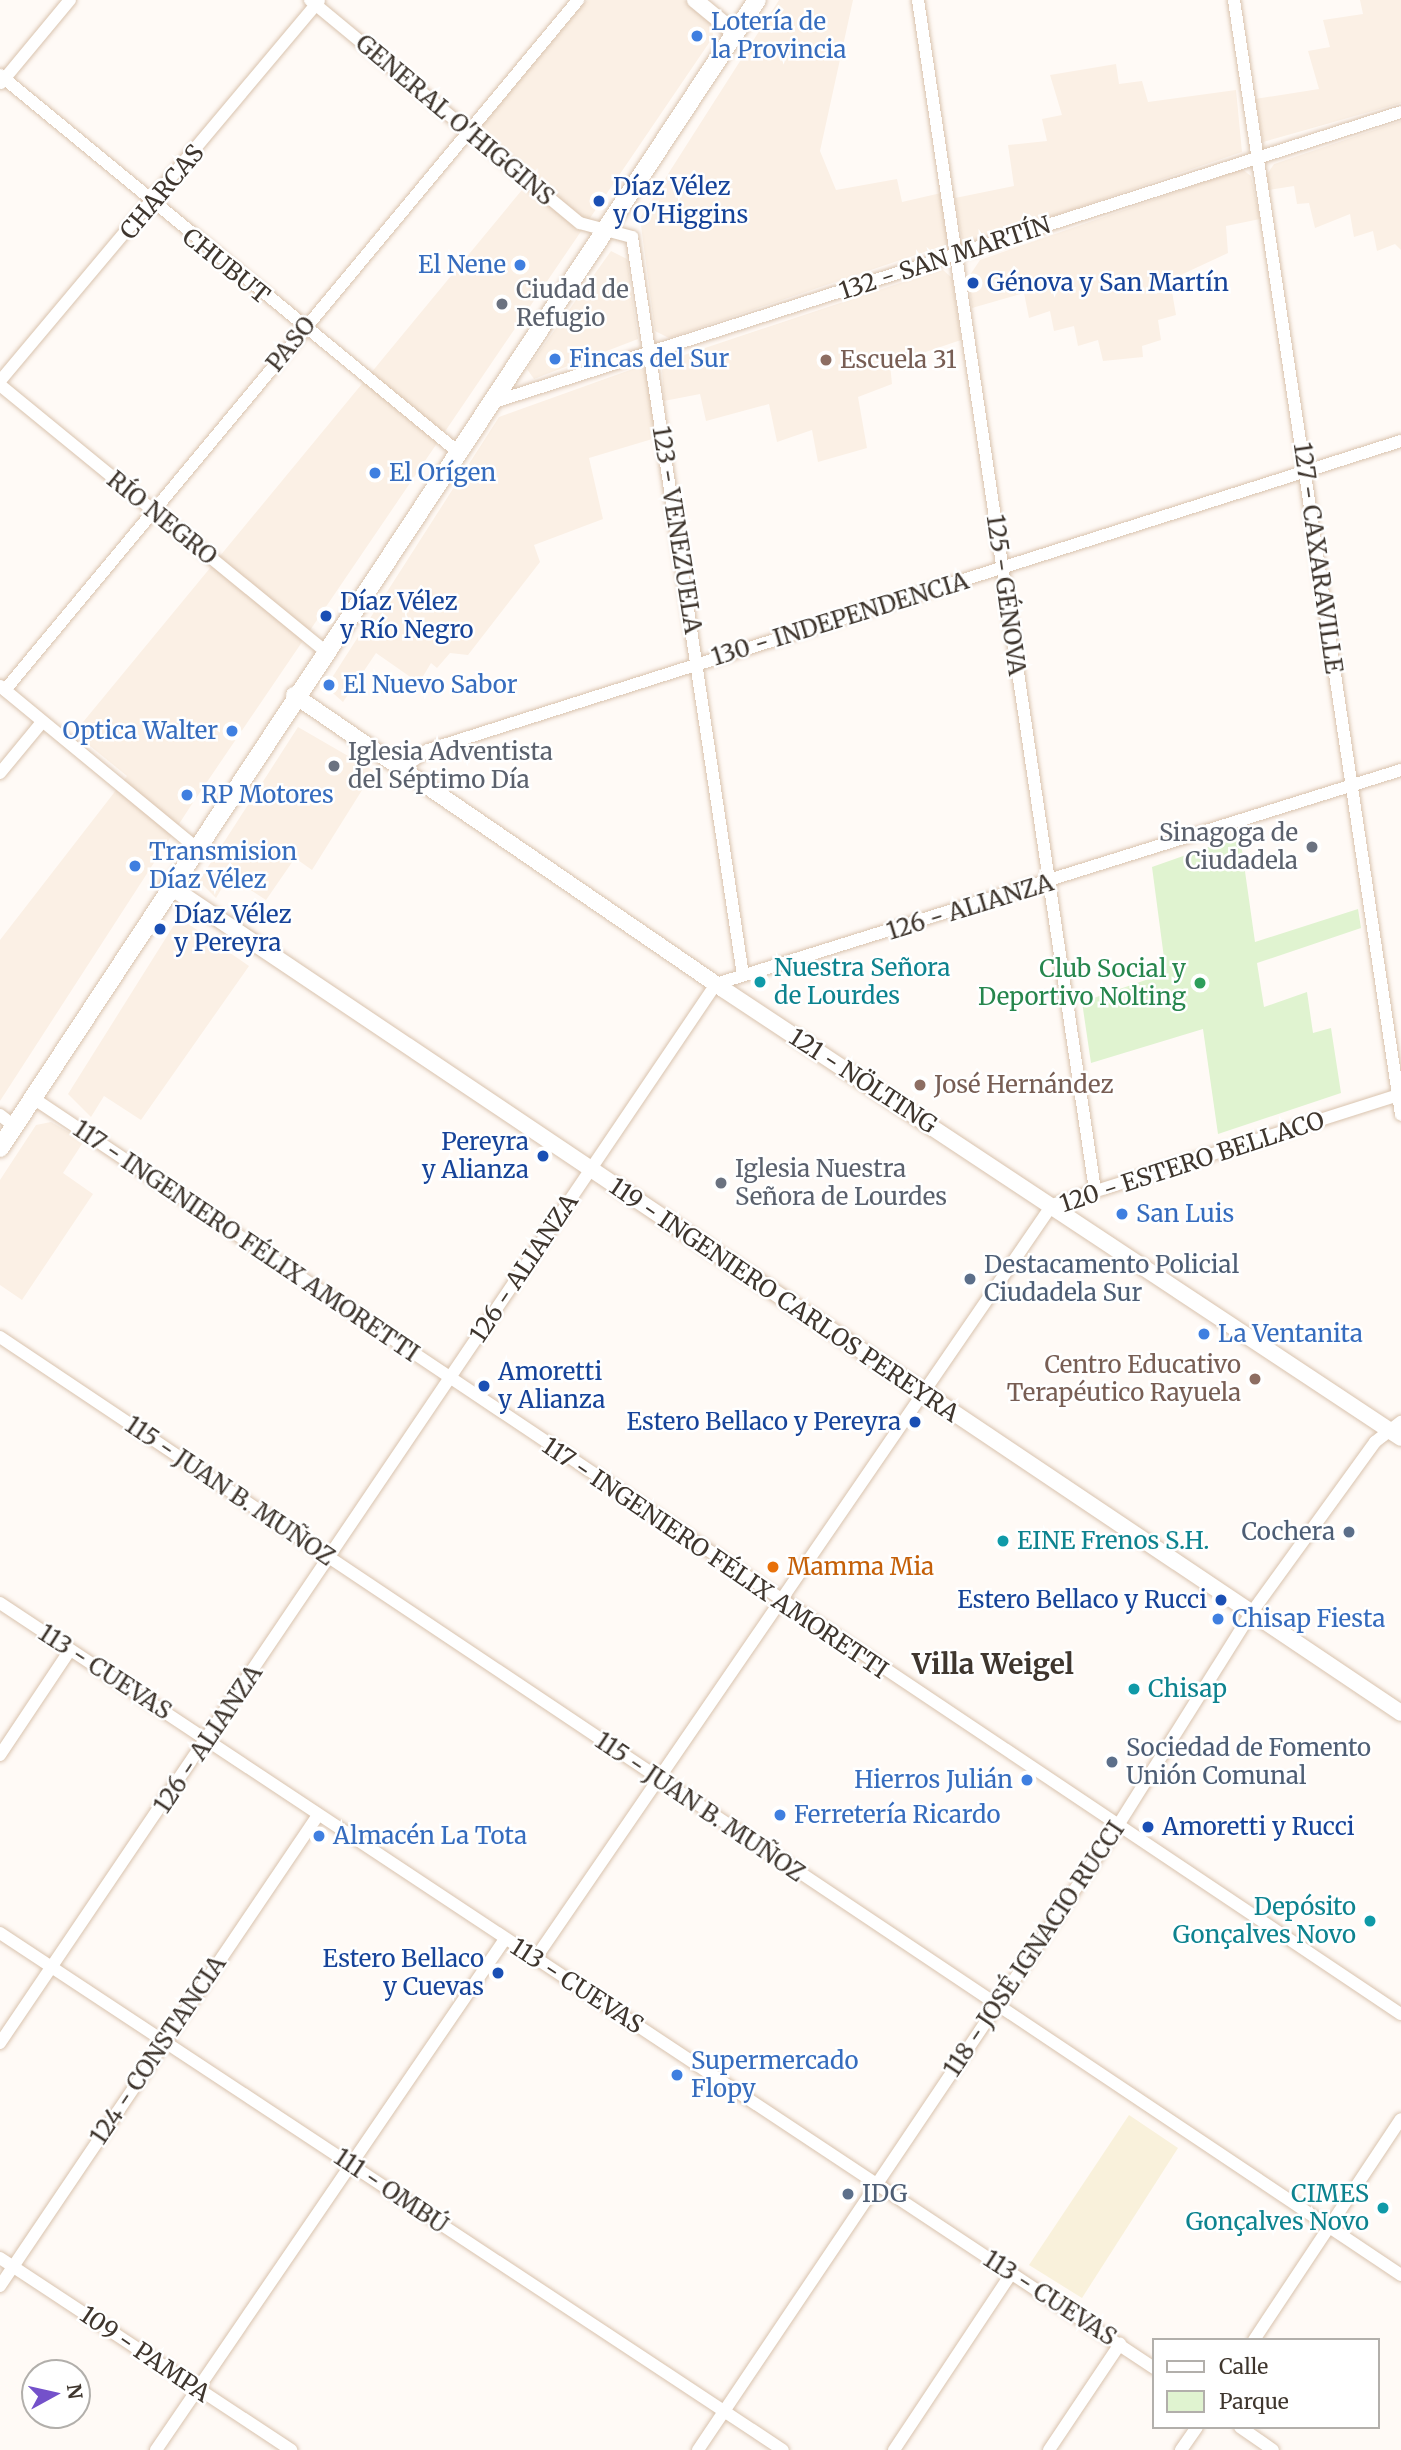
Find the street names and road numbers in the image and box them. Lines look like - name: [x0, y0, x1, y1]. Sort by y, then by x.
- street label: GENERAL O'HIGGINS: [350, 29, 560, 211]
- street label: CHARCAS: [114, 139, 210, 245]
- street label: 132 - SAN MARTÍN: [836, 210, 1054, 306]
- street label: CHUBUT: [177, 222, 275, 310]
- street label: PASO: [260, 311, 322, 377]
- street label: 123 - VENEZUELA: [646, 424, 708, 636]
- street label: 127 - CAXARAVILLE: [1288, 441, 1348, 675]
- street label: RÍO NEGRO: [101, 465, 223, 571]
- street label: 125 - GÉNOVA: [980, 513, 1032, 677]
- street label: 130 - INDEPENDENCIA: [708, 566, 972, 672]
- street label: 126 - ALIANZA: [883, 868, 1057, 946]
- street label: 121 - NÖLTING: [784, 1023, 942, 1139]
- street label: 120 - ESTERO BELLACO: [1056, 1106, 1328, 1218]
- street label: 117 - INGENIERO FÉLIX AMORETTI: [68, 1114, 424, 1368]
- street label: 119 - INGENIERO CARLOS PEREYRA: [604, 1172, 964, 1428]
- street label: 126 - ALIANZA: [464, 1188, 584, 1348]
- street label: 115 - JUAN B. MUÑOZ: [120, 1410, 340, 1572]
- street label: 117 - INGENIERO FÉLIX AMORETTI: [537, 1431, 893, 1685]
- street label: 113 - CUEVAS: [33, 1618, 177, 1726]
- street label: 126 - ALIANZA: [148, 1659, 268, 1819]
- street label: 115 - JUAN B. MUÑOZ: [590, 1726, 810, 1888]
- street label: 118 - JOSÉ IGNACIO RUCCI: [938, 1816, 1130, 2082]
- street label: 113 - CUEVAS: [505, 1932, 649, 2040]
- street label: 124 - CONSTANCIA: [84, 1950, 232, 2150]
- street label: 111 - OMBÚ: [329, 2142, 453, 2240]
- street label: 113 - CUEVAS: [978, 2244, 1122, 2352]
- street label: 109 - PAMPA: [75, 2300, 215, 2408]

